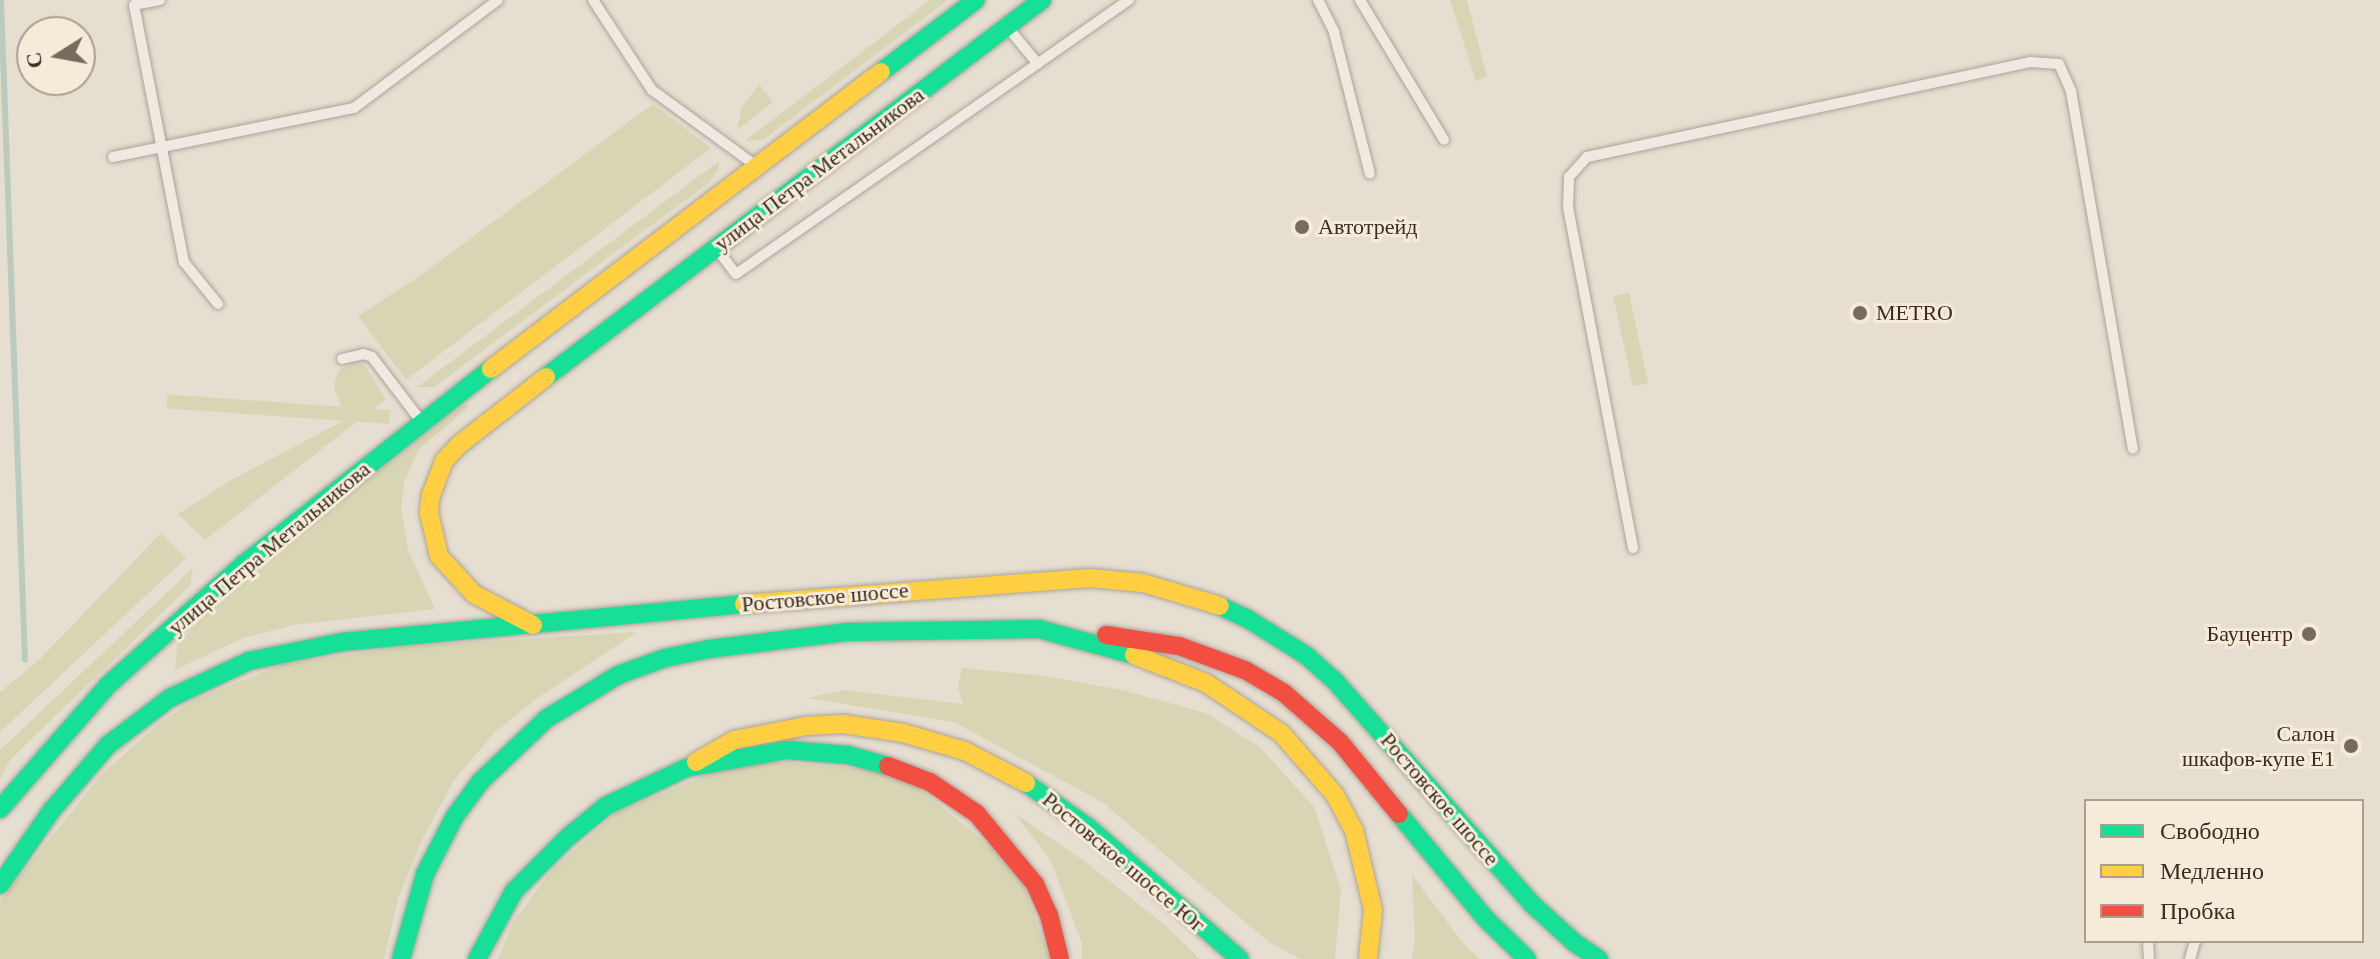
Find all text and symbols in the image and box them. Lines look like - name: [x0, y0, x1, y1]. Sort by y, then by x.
- north arrow: [16, 16, 96, 96]
- text: С: [20, 50, 48, 70]
- street label: улица Петра Метальникова: [709, 82, 929, 256]
- place label: Автотрейд: [1318, 214, 1417, 240]
- marker: Автотрейд: [1293, 218, 1311, 236]
- place label: METRO: [1876, 300, 1953, 326]
- marker: METRO: [1851, 304, 1869, 322]
- street label: улица Петра Метальникова: [163, 456, 375, 640]
- street label: Ростовское шоссе: [740, 577, 910, 617]
- place label: Бауцентр: [2207, 621, 2293, 647]
- marker: Бауцентр: [2300, 625, 2318, 643]
- place label: Салон шкафов-купе Е1: [2182, 720, 2335, 772]
- street label: Ростовское шоссе: [1375, 727, 1505, 871]
- marker: Салон шкафов-купе Е1: [2342, 737, 2360, 755]
- street label: Ростовское шоссе Юг: [1037, 786, 1211, 938]
- legend: [2084, 799, 2364, 943]
- text: Свободно: [2160, 818, 2260, 844]
- text: Медленно: [2160, 858, 2264, 884]
- text: Пробка: [2160, 898, 2236, 924]

